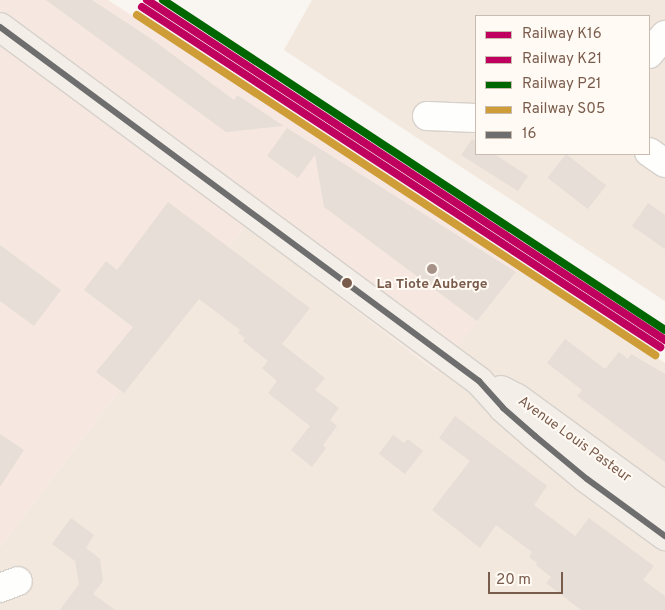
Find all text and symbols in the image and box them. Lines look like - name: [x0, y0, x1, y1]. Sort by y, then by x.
- legend: [475, 15, 650, 155]
- text: Railway K16: [522, 25, 602, 44]
- text: Railway K21: [522, 50, 602, 69]
- text: Railway P21: [522, 75, 601, 94]
- text: Railway S05: [522, 100, 605, 119]
- text: 16: [522, 125, 537, 144]
- marker: La Tiote Auberge: [426, 263, 438, 275]
- place label: La Tiote Auberge: [376, 277, 488, 293]
- unlabelled marker: [342, 278, 352, 288]
- street label: Avenue Louis Pasteur: [514, 393, 634, 487]
- scale bar: [490, 562, 565, 594]
- text: 20 m: [496, 571, 531, 590]

